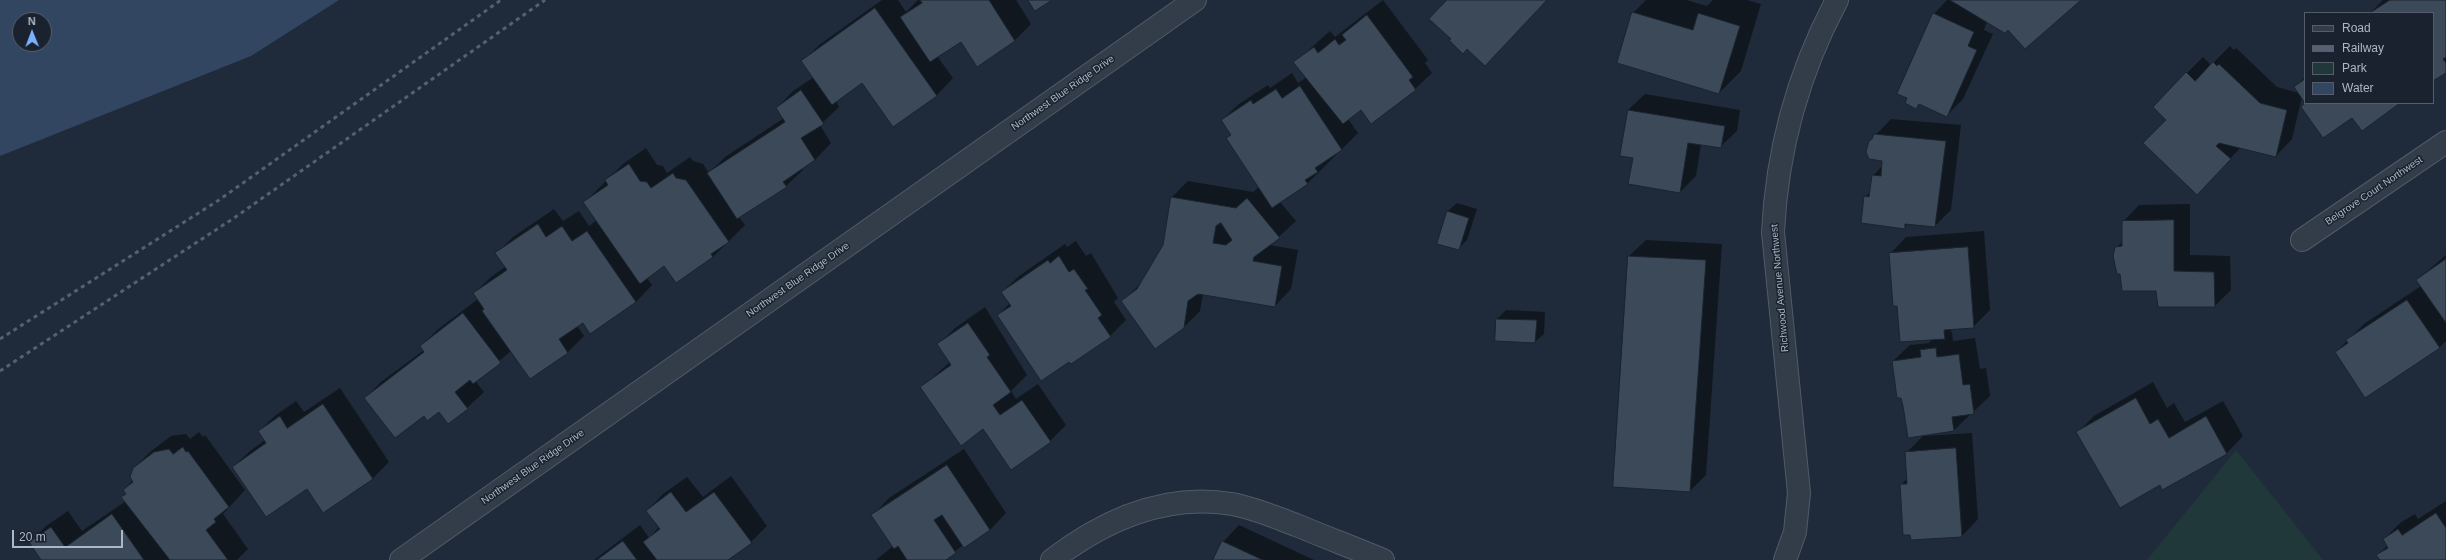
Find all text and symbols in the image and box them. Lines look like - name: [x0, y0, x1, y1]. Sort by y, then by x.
- north arrow: [12, 12, 52, 52]
- legend: [2304, 12, 2434, 104]
- text: N: [28, 15, 36, 27]
- text: Road: [2342, 21, 2371, 35]
- text: Railway: [2342, 41, 2384, 55]
- street label: Northwest Blue Ridge Drive: [1009, 53, 1117, 133]
- text: Park: [2342, 61, 2367, 75]
- text: Water: [2342, 81, 2374, 95]
- street label: Belgrove Court Northwest: [2323, 154, 2425, 228]
- street label: Richwood Avenue Northwest: [1768, 224, 1792, 352]
- street label: Northwest Blue Ridge Drive: [744, 240, 852, 320]
- street label: Northwest Blue Ridge Drive: [479, 427, 587, 507]
- scale bar: [14, 522, 125, 548]
- text: 20 m: [19, 530, 46, 544]

